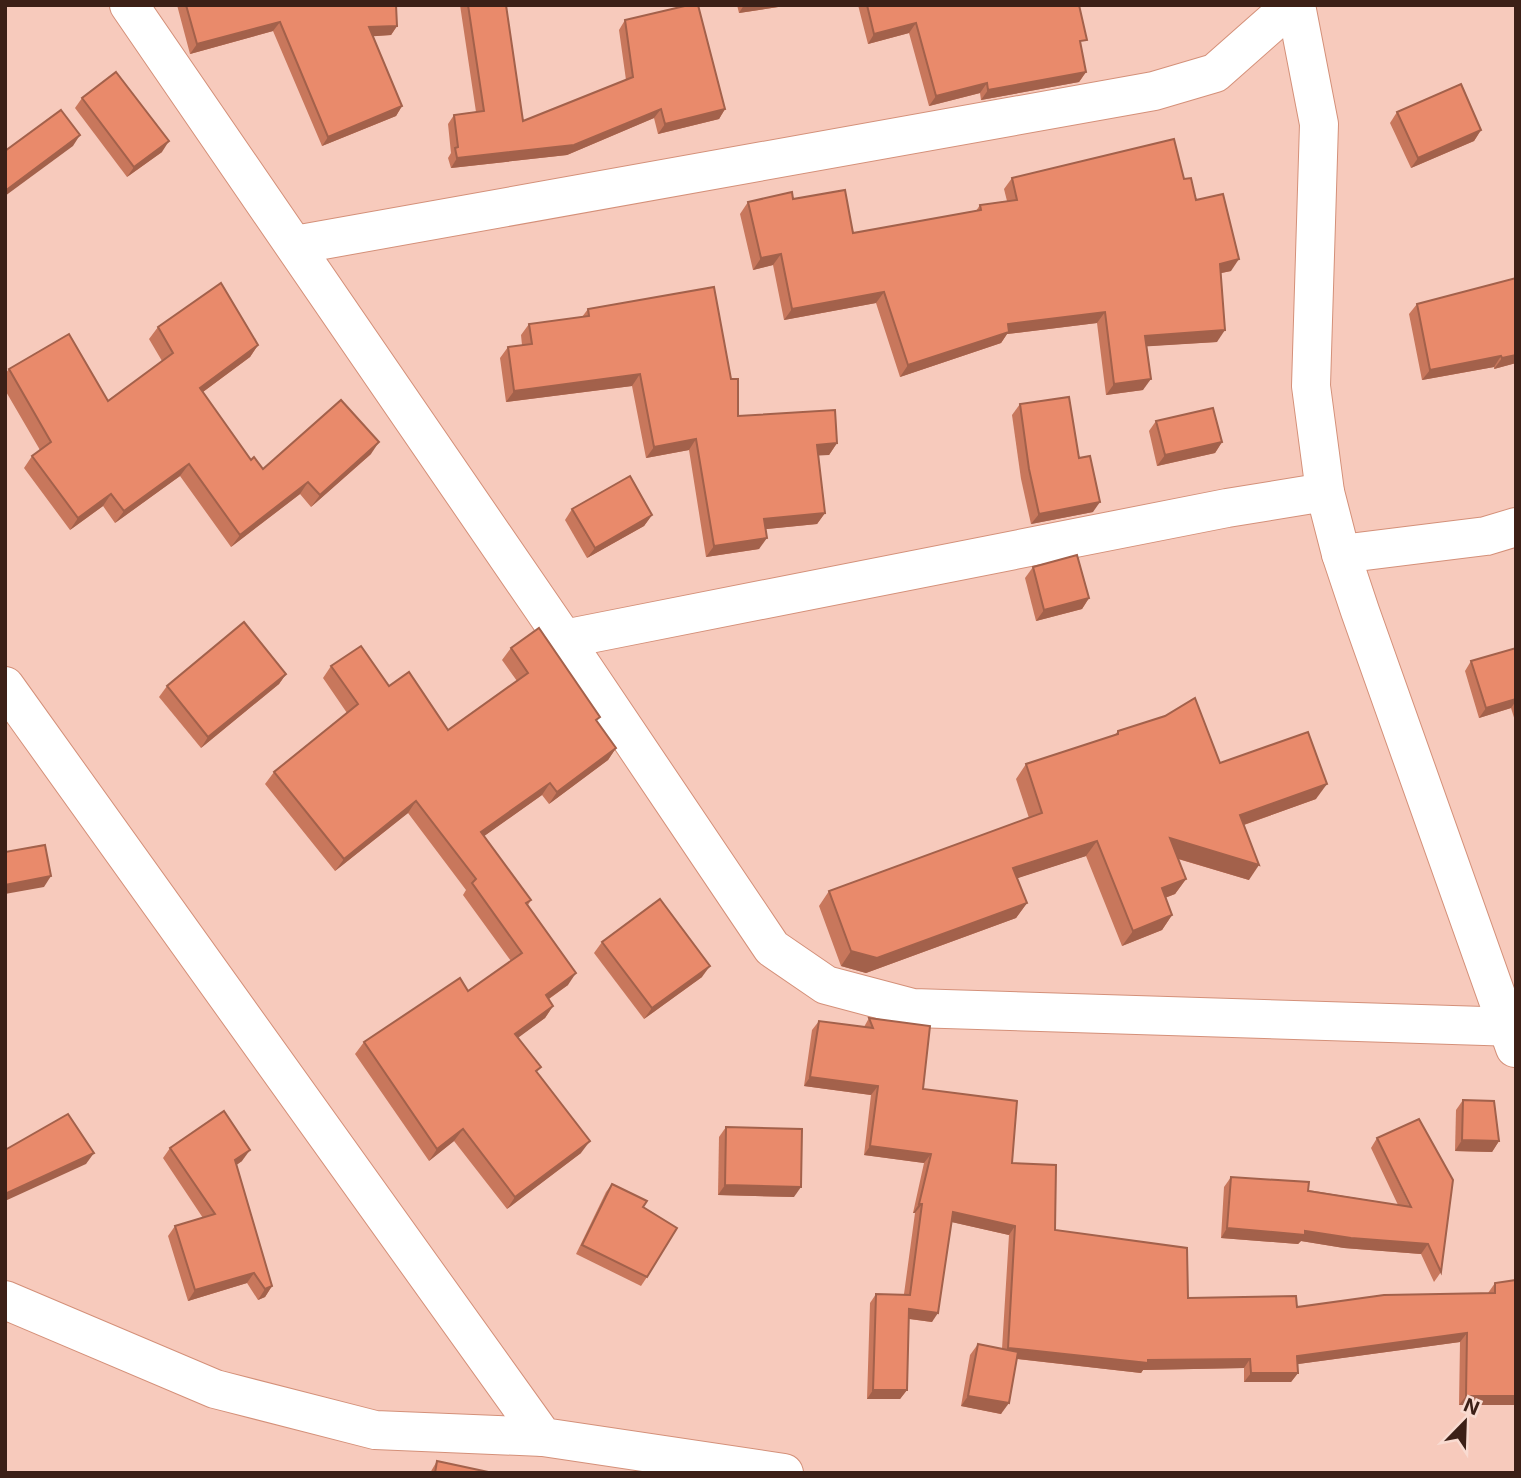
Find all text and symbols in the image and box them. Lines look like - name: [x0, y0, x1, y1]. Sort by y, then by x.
- north arrow: [1430, 1387, 1500, 1457]
- text: N: [1460, 1393, 1483, 1420]

